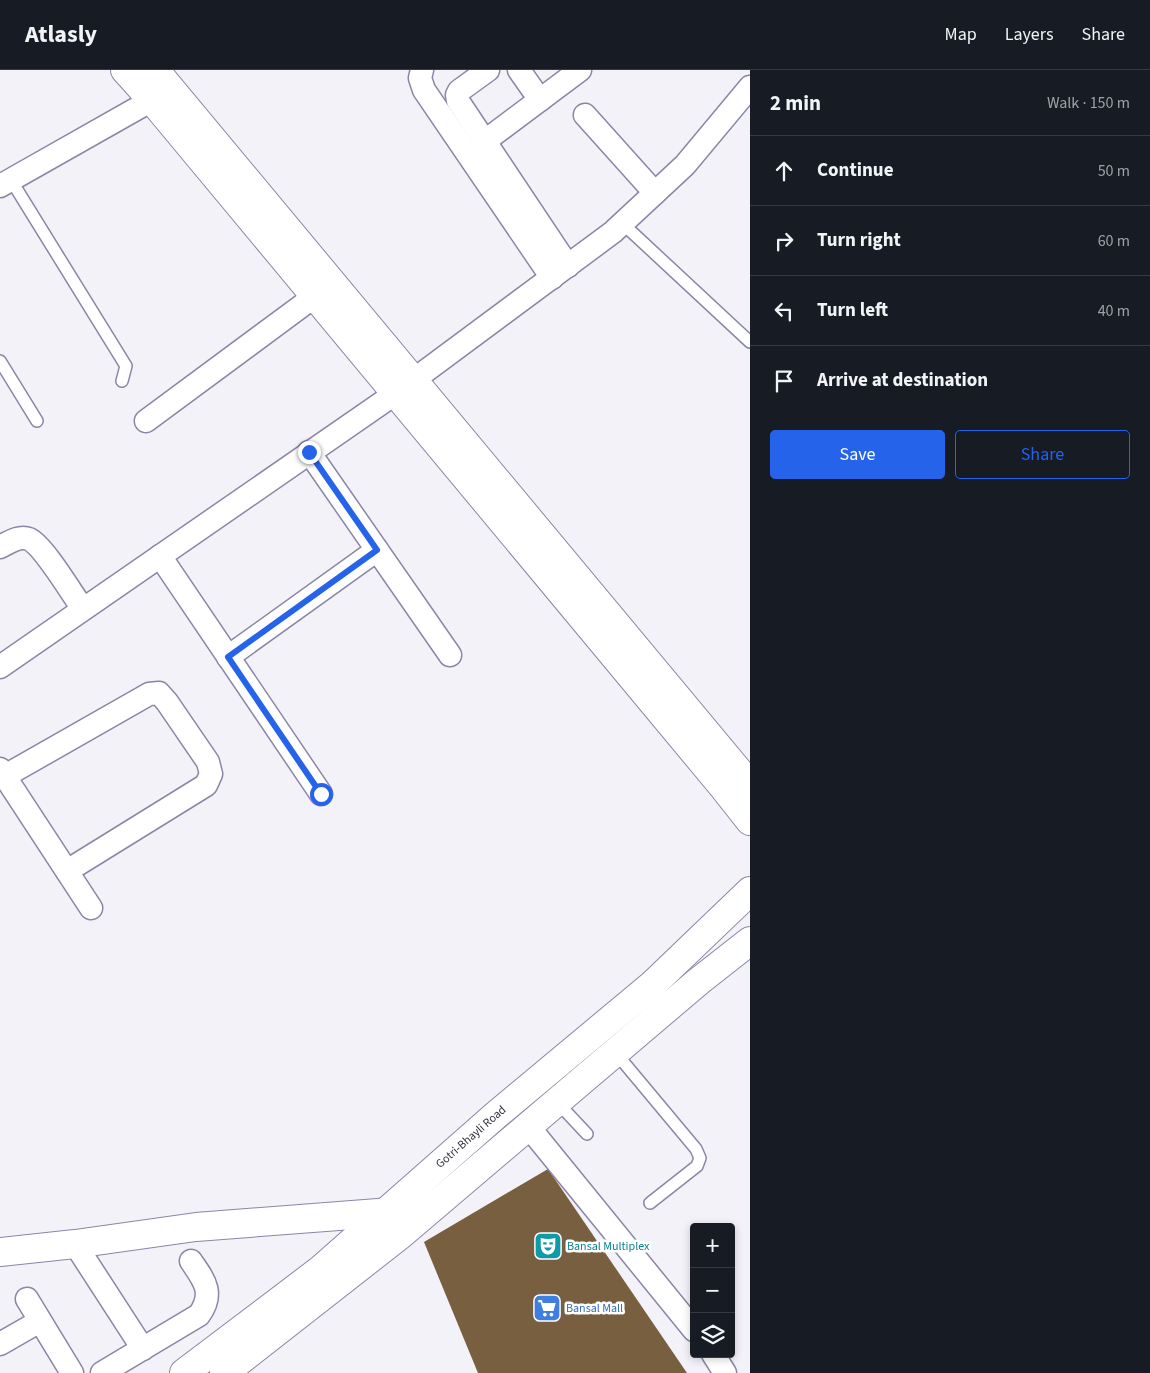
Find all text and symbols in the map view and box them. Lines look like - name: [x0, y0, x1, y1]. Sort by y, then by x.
- text: Atlasly: [25, 17, 97, 52]
- text: Map: [945, 22, 977, 47]
- text: Layers: [1005, 22, 1054, 47]
- text: Share: [1082, 22, 1125, 47]
- text: 2 min: [770, 88, 821, 118]
- text: Walk · 150 m: [1047, 92, 1130, 114]
- icon: ahead: [770, 157, 798, 185]
- text: Continue: [817, 157, 894, 184]
- text: 50 m: [1098, 160, 1130, 182]
- icon: right: [770, 227, 798, 255]
- text: Turn right: [817, 227, 901, 254]
- text: 60 m: [1098, 230, 1130, 252]
- icon: left: [770, 297, 798, 325]
- text: Turn left: [817, 297, 888, 324]
- text: 40 m: [1098, 300, 1130, 322]
- icon: arrive: [770, 367, 798, 395]
- text: Arrive at destination: [817, 367, 988, 394]
- button: Save: [770, 430, 945, 479]
- button: Share: [955, 430, 1130, 479]
- route end: [298, 441, 321, 464]
- route start: [310, 783, 333, 806]
- street label: Gotri-Bhayli Road: [432, 1102, 510, 1172]
- map controls: [690, 1223, 735, 1358]
- button: +: [690, 1223, 735, 1268]
- theatre icon: Bansal Multiplex: [533, 1231, 563, 1261]
- place label: Bansal Multiplex: [567, 1238, 650, 1255]
- button: −: [690, 1268, 735, 1313]
- supermarket icon: Bansal Mall: [532, 1293, 562, 1323]
- place label: Bansal Mall: [566, 1300, 623, 1317]
- button: layers: [690, 1313, 735, 1358]

